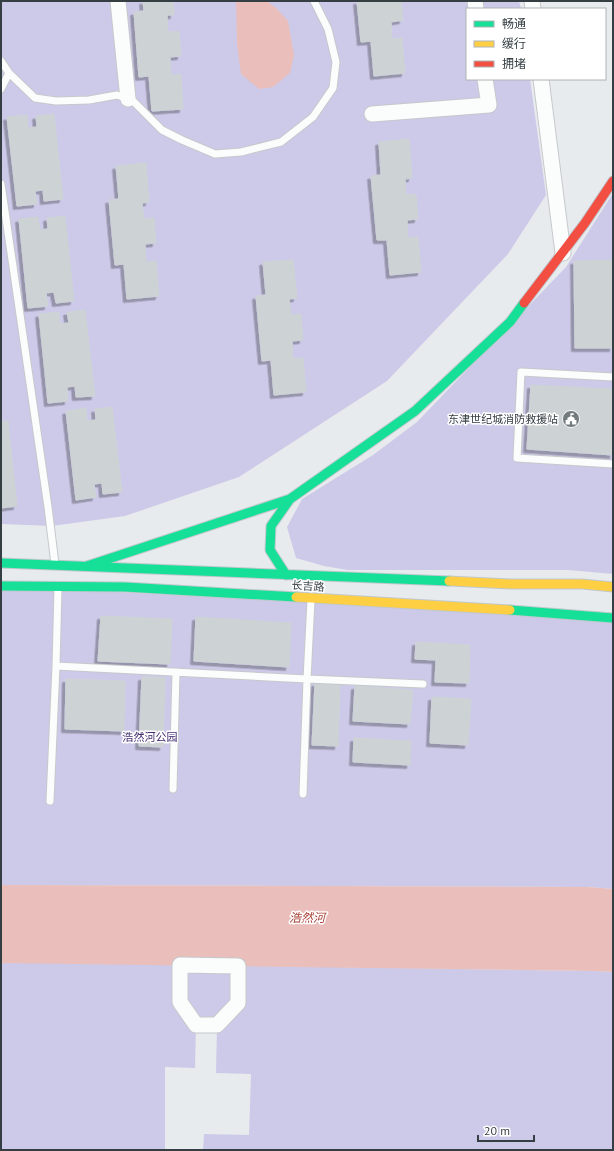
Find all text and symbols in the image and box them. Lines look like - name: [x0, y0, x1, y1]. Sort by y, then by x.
- legend: [466, 8, 606, 80]
- text: 畅通: [502, 16, 526, 31]
- text: 缓行: [502, 36, 526, 51]
- text: 拥堵: [502, 56, 526, 71]
- public building icon: 东津世纪城消防救援站: [561, 409, 581, 429]
- place label: 东津世纪城消防救援站: [448, 412, 558, 426]
- street label: 长吉路: [291, 578, 325, 594]
- park label: 浩然河公园: [123, 730, 178, 744]
- water label: 浩然河: [289, 910, 327, 925]
- scale bar: [478, 1117, 534, 1143]
- text: 20 m: [484, 1123, 510, 1138]

